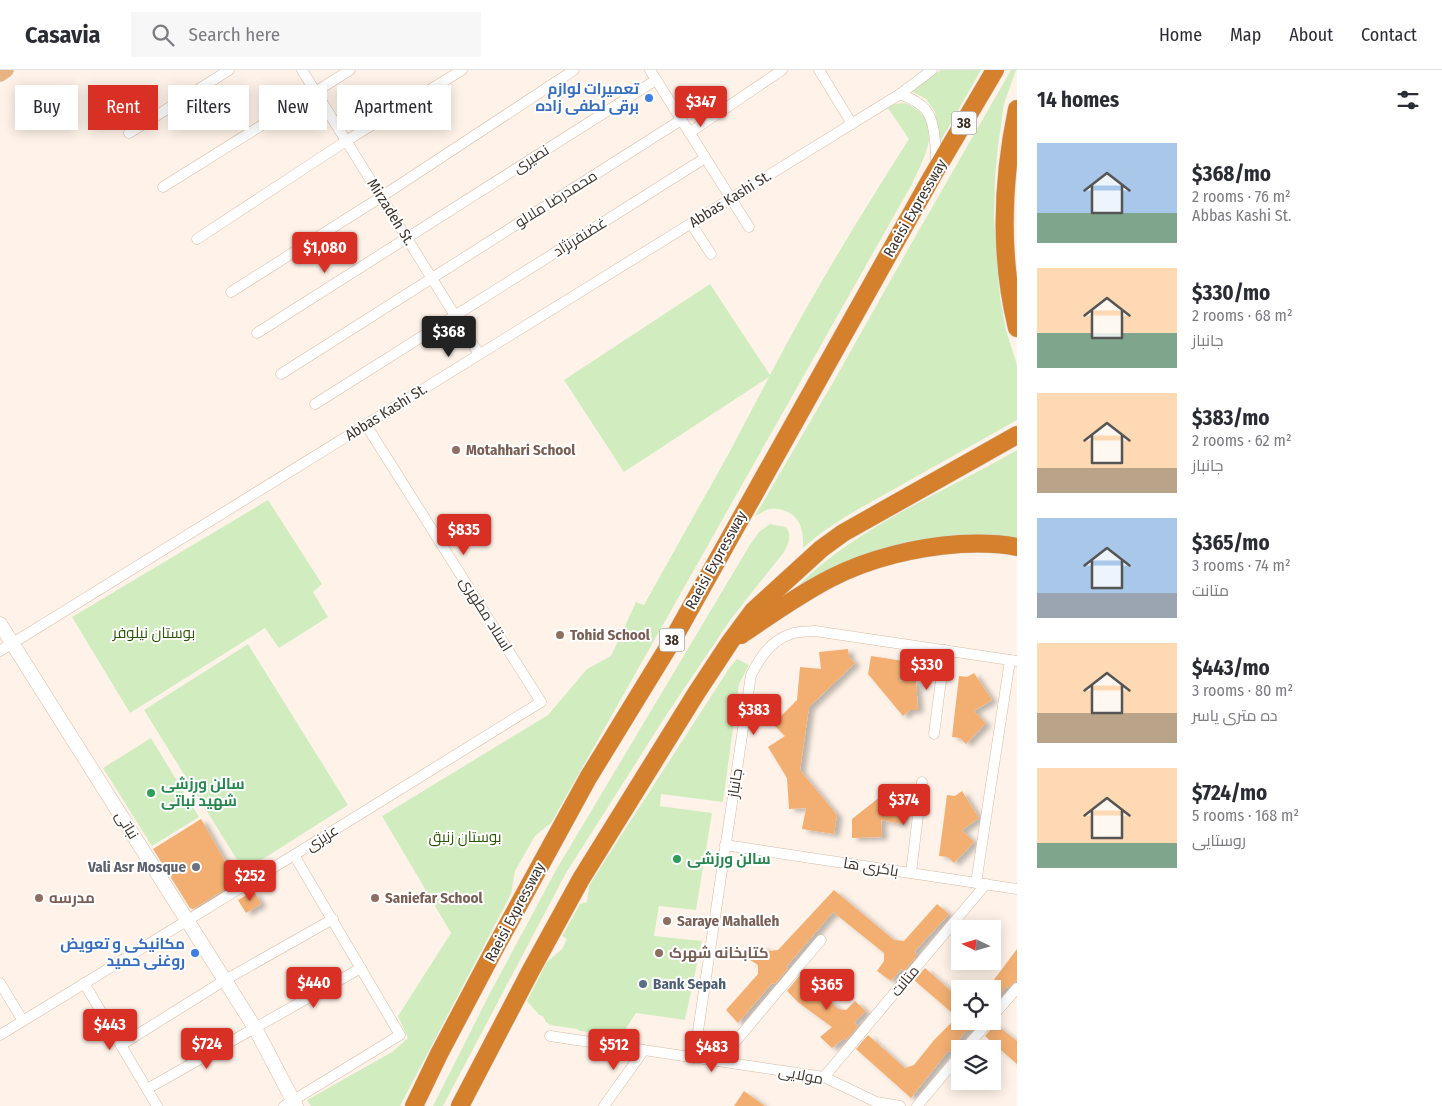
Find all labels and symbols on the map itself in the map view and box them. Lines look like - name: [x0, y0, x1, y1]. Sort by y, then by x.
- place label: تعمیرات لوازم برقی لطفی زاده: [535, 80, 640, 115]
- pin: $347: [671, 85, 731, 128]
- marker: تعمیرات لوازم برقی لطفی زاده: [643, 92, 655, 104]
- road number: 38: [952, 112, 976, 134]
- street label: نصیری: [510, 141, 553, 178]
- street label: Raeisi Expressway: [880, 156, 950, 260]
- street label: محمدرضا ملالو: [512, 167, 600, 231]
- street label: Abbas Kashi St.: [686, 167, 774, 231]
- street label: Mirzadeh St.: [363, 175, 419, 249]
- street label: غضنفرنژاد: [550, 213, 610, 261]
- pin: $1,080: [284, 232, 366, 274]
- pin: $368: [419, 316, 479, 358]
- street label: Abbas Kashi St.: [342, 380, 430, 444]
- place label: Motahhari School: [466, 441, 576, 459]
- marker: Motahhari School: [450, 444, 462, 456]
- street label: Raeisi Expressway: [681, 507, 751, 613]
- pin: $835: [434, 514, 494, 556]
- street label: استاد مطهری: [455, 573, 516, 655]
- park label: بوستان نیلوفر: [112, 624, 195, 643]
- place label: Tohid School: [570, 626, 651, 644]
- road number: 38: [660, 628, 684, 652]
- marker: Tohid School: [554, 629, 566, 641]
- pin: $330: [897, 648, 957, 691]
- pin: $383: [724, 694, 784, 736]
- street label: جانباز: [724, 767, 746, 800]
- place label: سالن ورزشی شهید نباتی: [161, 775, 245, 810]
- pin: $374: [874, 784, 934, 826]
- marker: سالن ورزشی شهید نباتی: [145, 787, 157, 799]
- street label: نباتی: [111, 807, 143, 843]
- street label: عزیزی: [302, 821, 342, 856]
- park label: بوستان زنبق: [428, 828, 502, 847]
- place label: سالن ورزشی: [687, 850, 771, 868]
- marker: سالن ورزشی: [671, 853, 683, 865]
- street label: باکری ها: [842, 854, 900, 881]
- place label: Vali Asr Mosque: [87, 858, 186, 876]
- street label: Raeisi Expressway: [481, 859, 549, 965]
- pin: $252: [220, 860, 280, 902]
- marker: Vali Asr Mosque: [190, 861, 202, 873]
- place label: مدرسه: [49, 889, 95, 907]
- place label: Saniefar School: [385, 889, 483, 907]
- marker: مدرسه: [33, 892, 45, 904]
- marker: Saniefar School: [369, 892, 381, 904]
- place label: Saraye Mahalleh: [677, 912, 779, 930]
- marker: Saraye Mahalleh: [661, 915, 673, 927]
- north arrow: [951, 920, 1001, 970]
- place label: مکانیکی و تعویض روغنی حمید: [60, 935, 185, 970]
- place label: کتابخانه شهرک: [669, 944, 769, 962]
- marker: مکانیکی و تعویض روغنی حمید: [189, 947, 201, 959]
- marker: کتابخانه شهرک: [653, 947, 665, 959]
- street label: متانت: [887, 962, 923, 1000]
- pin: $440: [284, 966, 344, 1009]
- pin: $365: [797, 968, 857, 1011]
- place label: Bank Sepah: [653, 975, 726, 993]
- marker: Bank Sepah: [637, 978, 649, 990]
- pin: $443: [80, 1008, 140, 1051]
- pin: $724: [177, 1028, 237, 1070]
- pin: $512: [584, 1028, 644, 1071]
- pin: $483: [682, 1030, 742, 1073]
- street label: مولايی: [777, 1062, 825, 1089]

